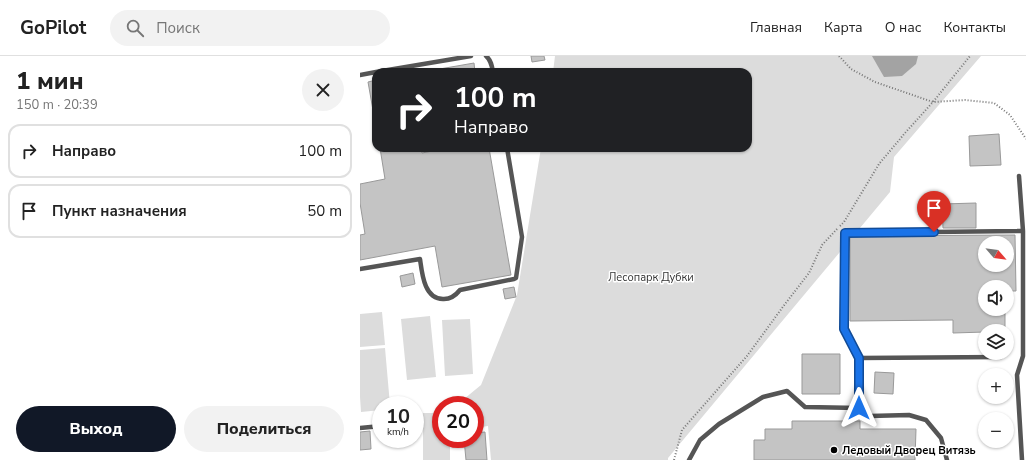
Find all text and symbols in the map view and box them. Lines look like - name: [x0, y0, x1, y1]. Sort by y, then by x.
- search box: [110, 10, 390, 46]
- text: GoPilot: [20, 15, 86, 41]
- icon: search: [124, 17, 146, 39]
- text: Поиск: [156, 18, 200, 38]
- text: Главная: [750, 18, 802, 37]
- text: Карта: [824, 18, 863, 37]
- text: О нас: [885, 18, 921, 37]
- text: Контакты: [943, 18, 1006, 37]
- text: 1 мин: [16, 65, 84, 97]
- button: close: [302, 69, 344, 111]
- text: 100 m: [454, 79, 537, 117]
- icon: right: [388, 84, 440, 136]
- text: 150 m · 20:39: [16, 96, 98, 114]
- text: Направо: [454, 115, 528, 139]
- icon: right: [18, 140, 40, 162]
- text: Направо: [52, 141, 116, 161]
- text: 100 m: [298, 141, 342, 161]
- pin: [917, 191, 951, 232]
- icon: arrive: [923, 197, 945, 219]
- icon: arrive: [18, 200, 40, 222]
- text: Пункт назначения: [52, 201, 187, 221]
- text: 50 m: [307, 201, 342, 221]
- north arrow: [978, 236, 1014, 272]
- map controls: [978, 236, 1014, 448]
- park label: Лесопарк Дубки: [608, 270, 694, 285]
- button: sound: [978, 280, 1014, 316]
- button: layers: [978, 324, 1014, 360]
- button: +: [978, 368, 1014, 404]
- position arrow: [838, 387, 880, 429]
- speed limit sign: 20: [432, 396, 484, 448]
- text: 10: [386, 403, 410, 430]
- button: Выход: [16, 406, 176, 452]
- button: Поделиться: [184, 406, 344, 452]
- button: −: [978, 412, 1014, 448]
- text: km/h: [387, 425, 409, 439]
- place label: Ледовый Дворец Витязь: [842, 443, 976, 458]
- marker: Ледовый Дворец Витязь: [829, 445, 839, 455]

